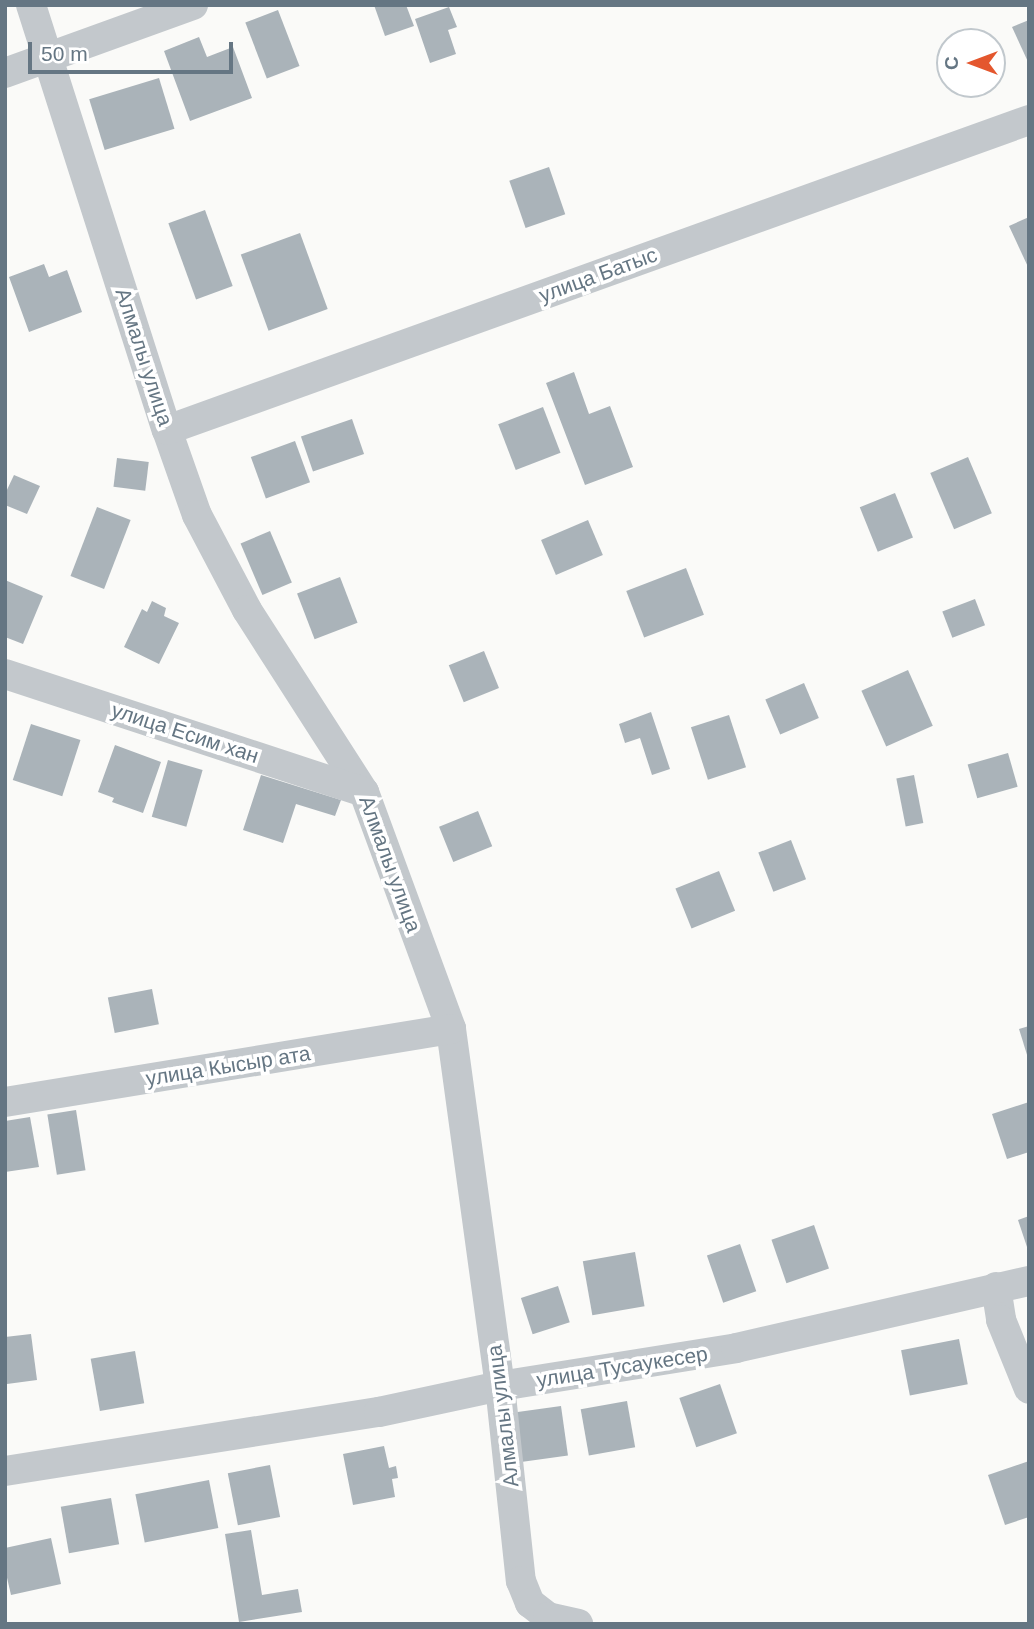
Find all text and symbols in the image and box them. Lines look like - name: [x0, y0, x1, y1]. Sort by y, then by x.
- scale bar: [32, 28, 236, 72]
- north arrow: [936, 28, 1006, 98]
- text: 50 m: [41, 42, 88, 65]
- text: С: [941, 56, 962, 70]
- street label: улица Батыс: [536, 242, 660, 308]
- street label: Алмалы улица: [110, 285, 178, 429]
- street label: улица Есим хан: [108, 697, 262, 769]
- street label: Алмалы улица: [354, 792, 426, 936]
- street label: улица Кысыр ата: [144, 1041, 312, 1091]
- street label: улица Тусаукесер: [535, 1341, 709, 1393]
- street label: Алмалы улица: [482, 1343, 524, 1489]

